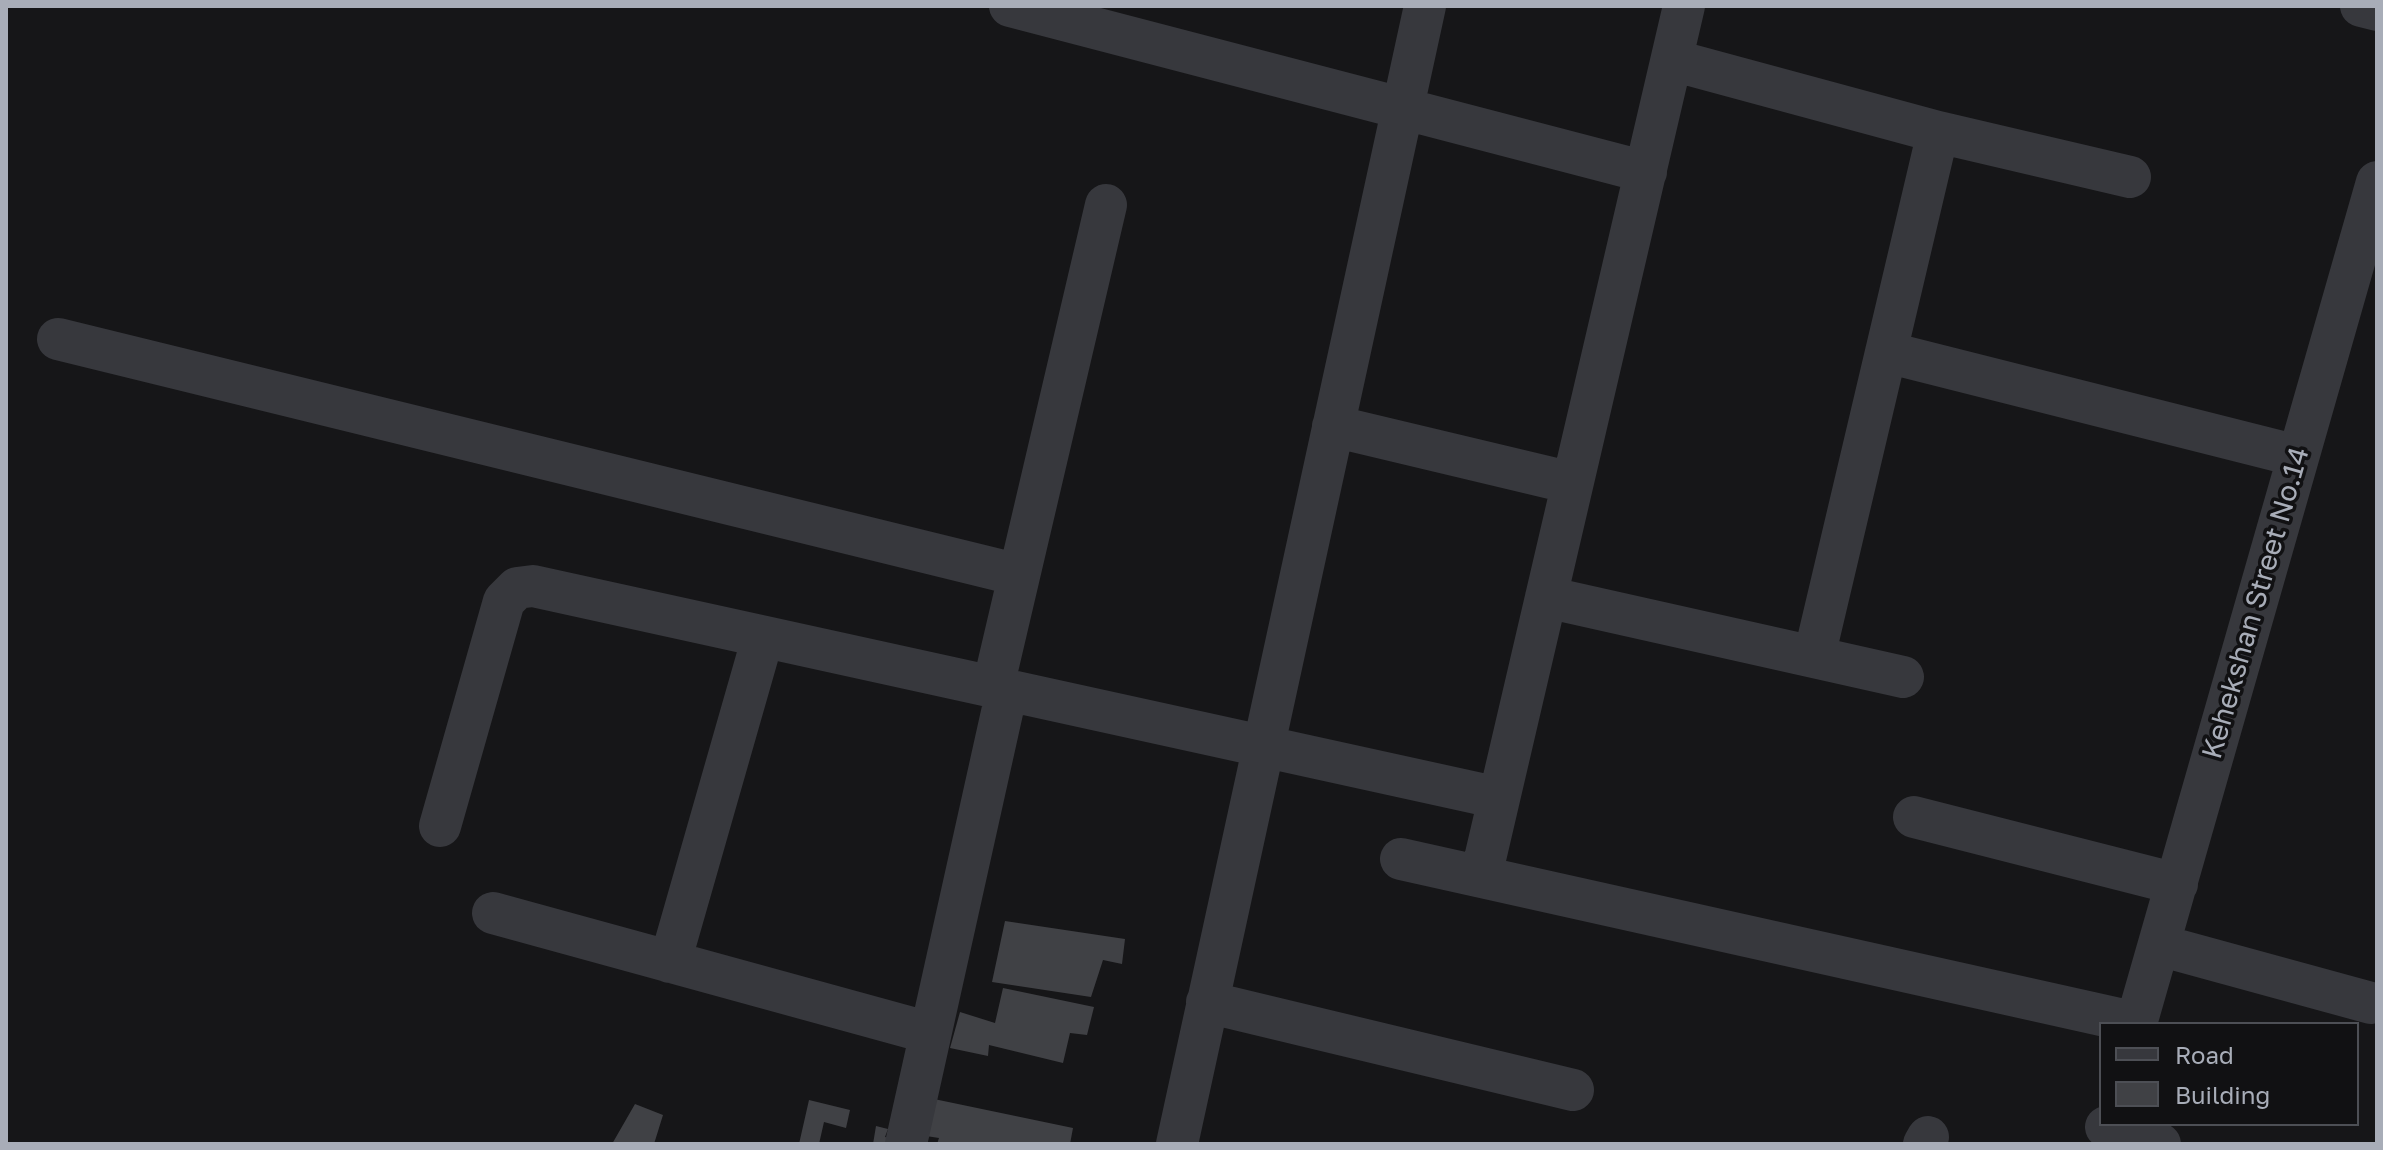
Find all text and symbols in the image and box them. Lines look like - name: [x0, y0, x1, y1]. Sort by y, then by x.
- street label: Kehekshan Street No.14: [2195, 443, 2317, 763]
- legend: [2099, 1022, 2359, 1126]
- text: Road: [2175, 1040, 2234, 1069]
- text: Building: [2175, 1080, 2270, 1109]

